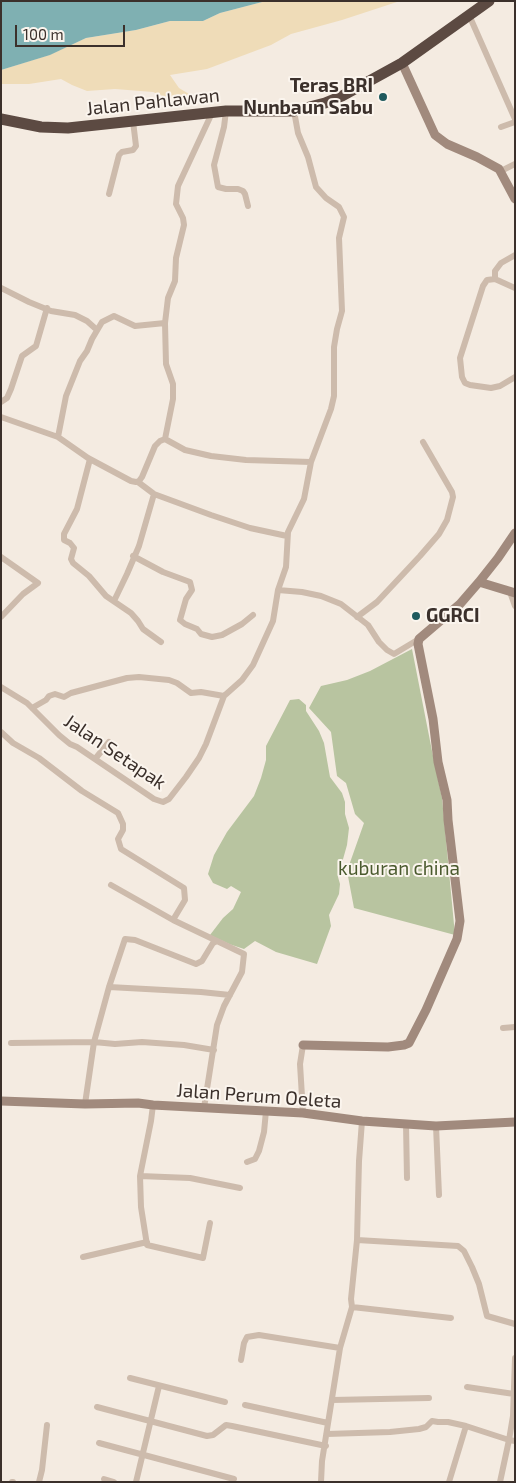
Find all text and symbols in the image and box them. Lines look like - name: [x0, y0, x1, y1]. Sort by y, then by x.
- scale bar: [18, 15, 128, 47]
- text: 100 m: [23, 25, 64, 43]
- place label: Teras BRI Nunbaun Sabu: [243, 75, 373, 119]
- street label: Jalan Pahlawan: [85, 84, 221, 120]
- marker: Teras BRI Nunbaun Sabu: [377, 91, 389, 103]
- place label: GGRCI: [426, 605, 480, 627]
- marker: GGRCI: [410, 610, 422, 622]
- street label: Jalan Setapak: [60, 710, 170, 794]
- park label: kuburan china: [338, 858, 460, 880]
- street label: Jalan Perum Oeleta: [176, 1079, 342, 1113]

